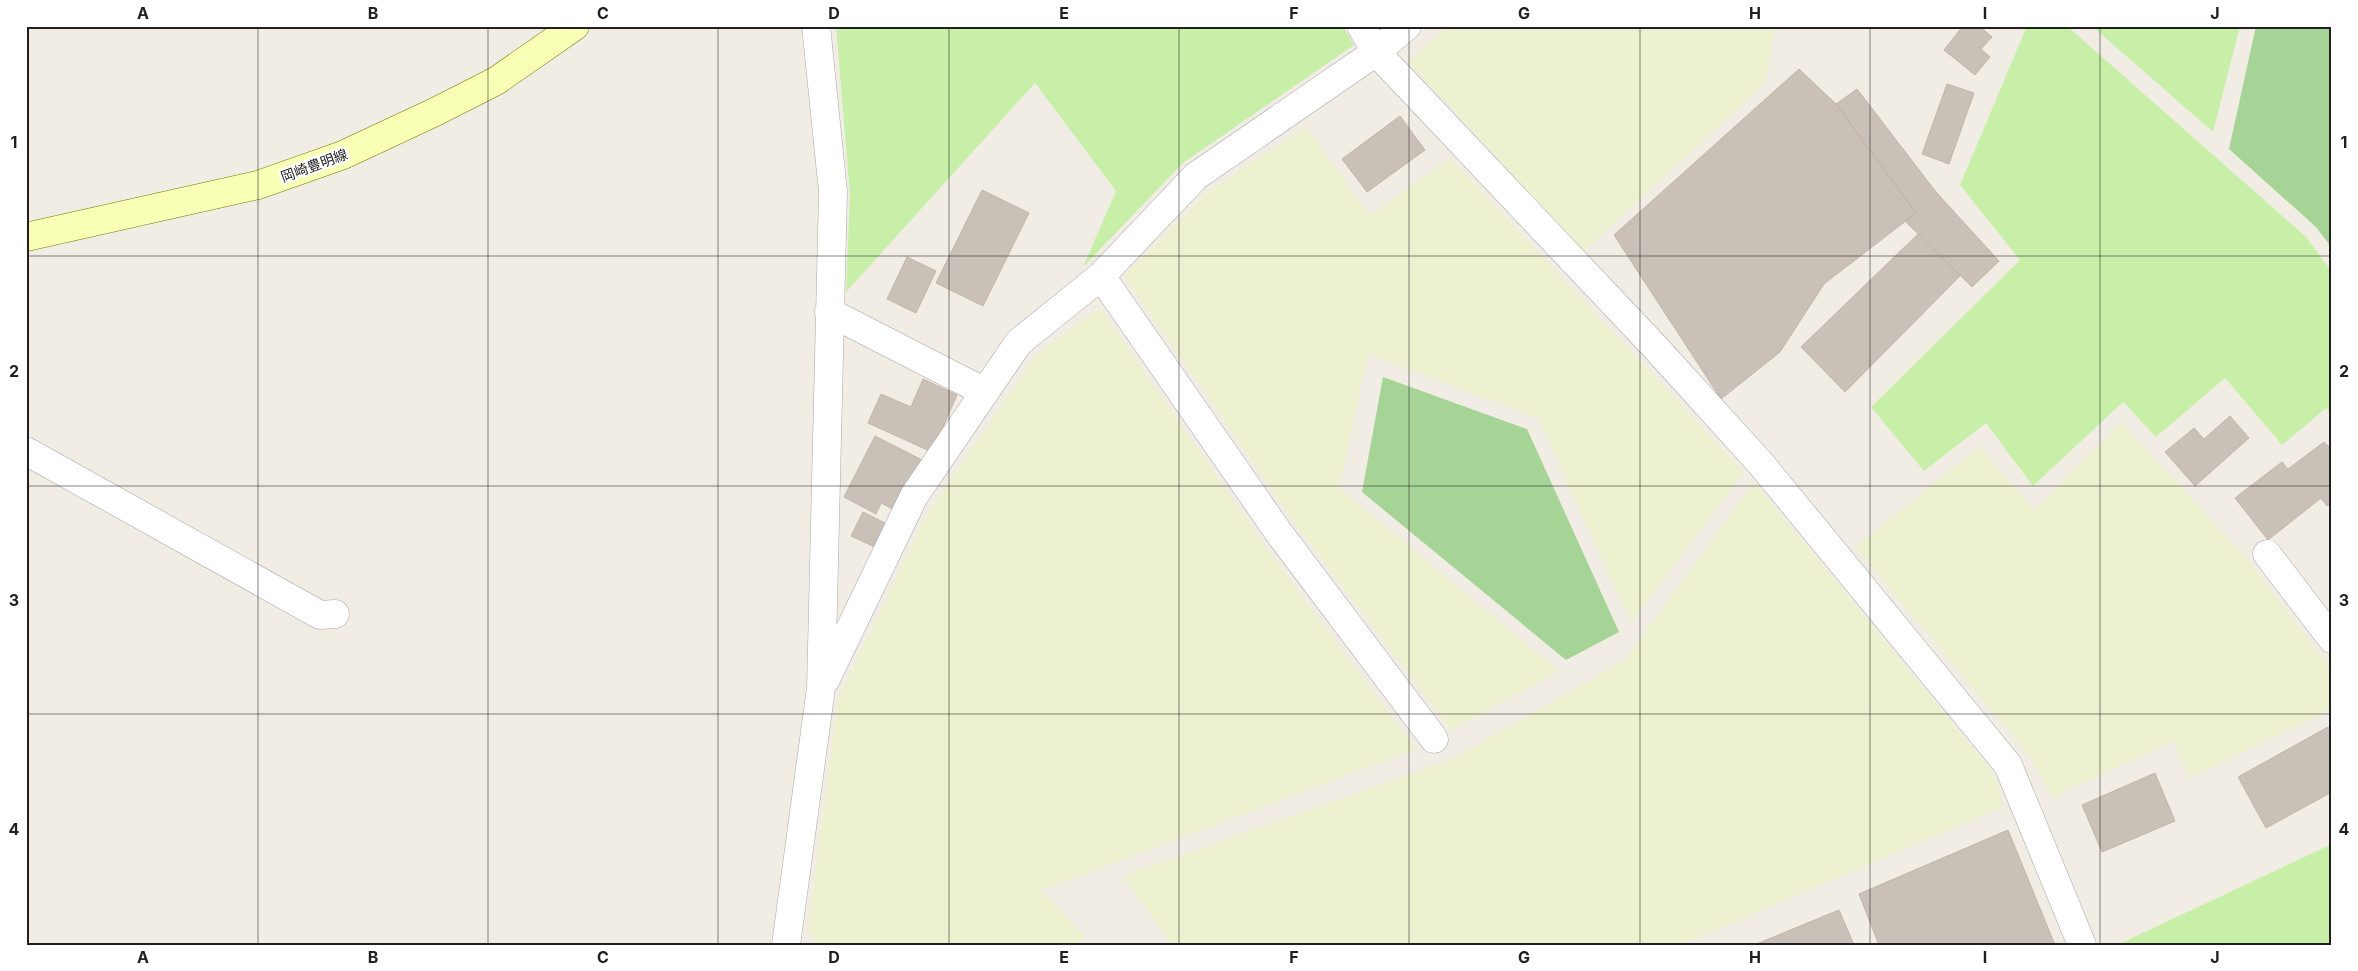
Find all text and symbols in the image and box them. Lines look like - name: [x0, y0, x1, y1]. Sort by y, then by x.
- text: A: [137, 3, 149, 23]
- text: B: [368, 3, 378, 23]
- text: C: [597, 3, 609, 23]
- text: D: [828, 3, 840, 23]
- text: E: [1059, 3, 1069, 23]
- text: F: [1289, 3, 1299, 23]
- text: G: [1518, 3, 1530, 23]
- text: H: [1749, 3, 1761, 23]
- text: I: [1983, 3, 1987, 23]
- text: J: [2210, 3, 2220, 23]
- text: 1: [11, 132, 17, 152]
- text: 1: [2341, 132, 2347, 152]
- street label: 岡崎豊明線: [278, 145, 350, 185]
- text: 2: [9, 361, 19, 381]
- text: 2: [2339, 361, 2349, 381]
- text: 3: [9, 590, 19, 610]
- text: 3: [2339, 590, 2349, 610]
- text: 4: [9, 819, 20, 839]
- text: 4: [2339, 819, 2350, 839]
- text: A: [137, 947, 149, 967]
- text: B: [368, 947, 378, 967]
- text: C: [597, 947, 609, 967]
- text: D: [828, 947, 840, 967]
- text: E: [1059, 947, 1069, 967]
- text: F: [1289, 947, 1299, 967]
- text: G: [1518, 947, 1530, 967]
- text: H: [1749, 947, 1761, 967]
- text: I: [1983, 947, 1987, 967]
- text: J: [2210, 947, 2220, 967]

